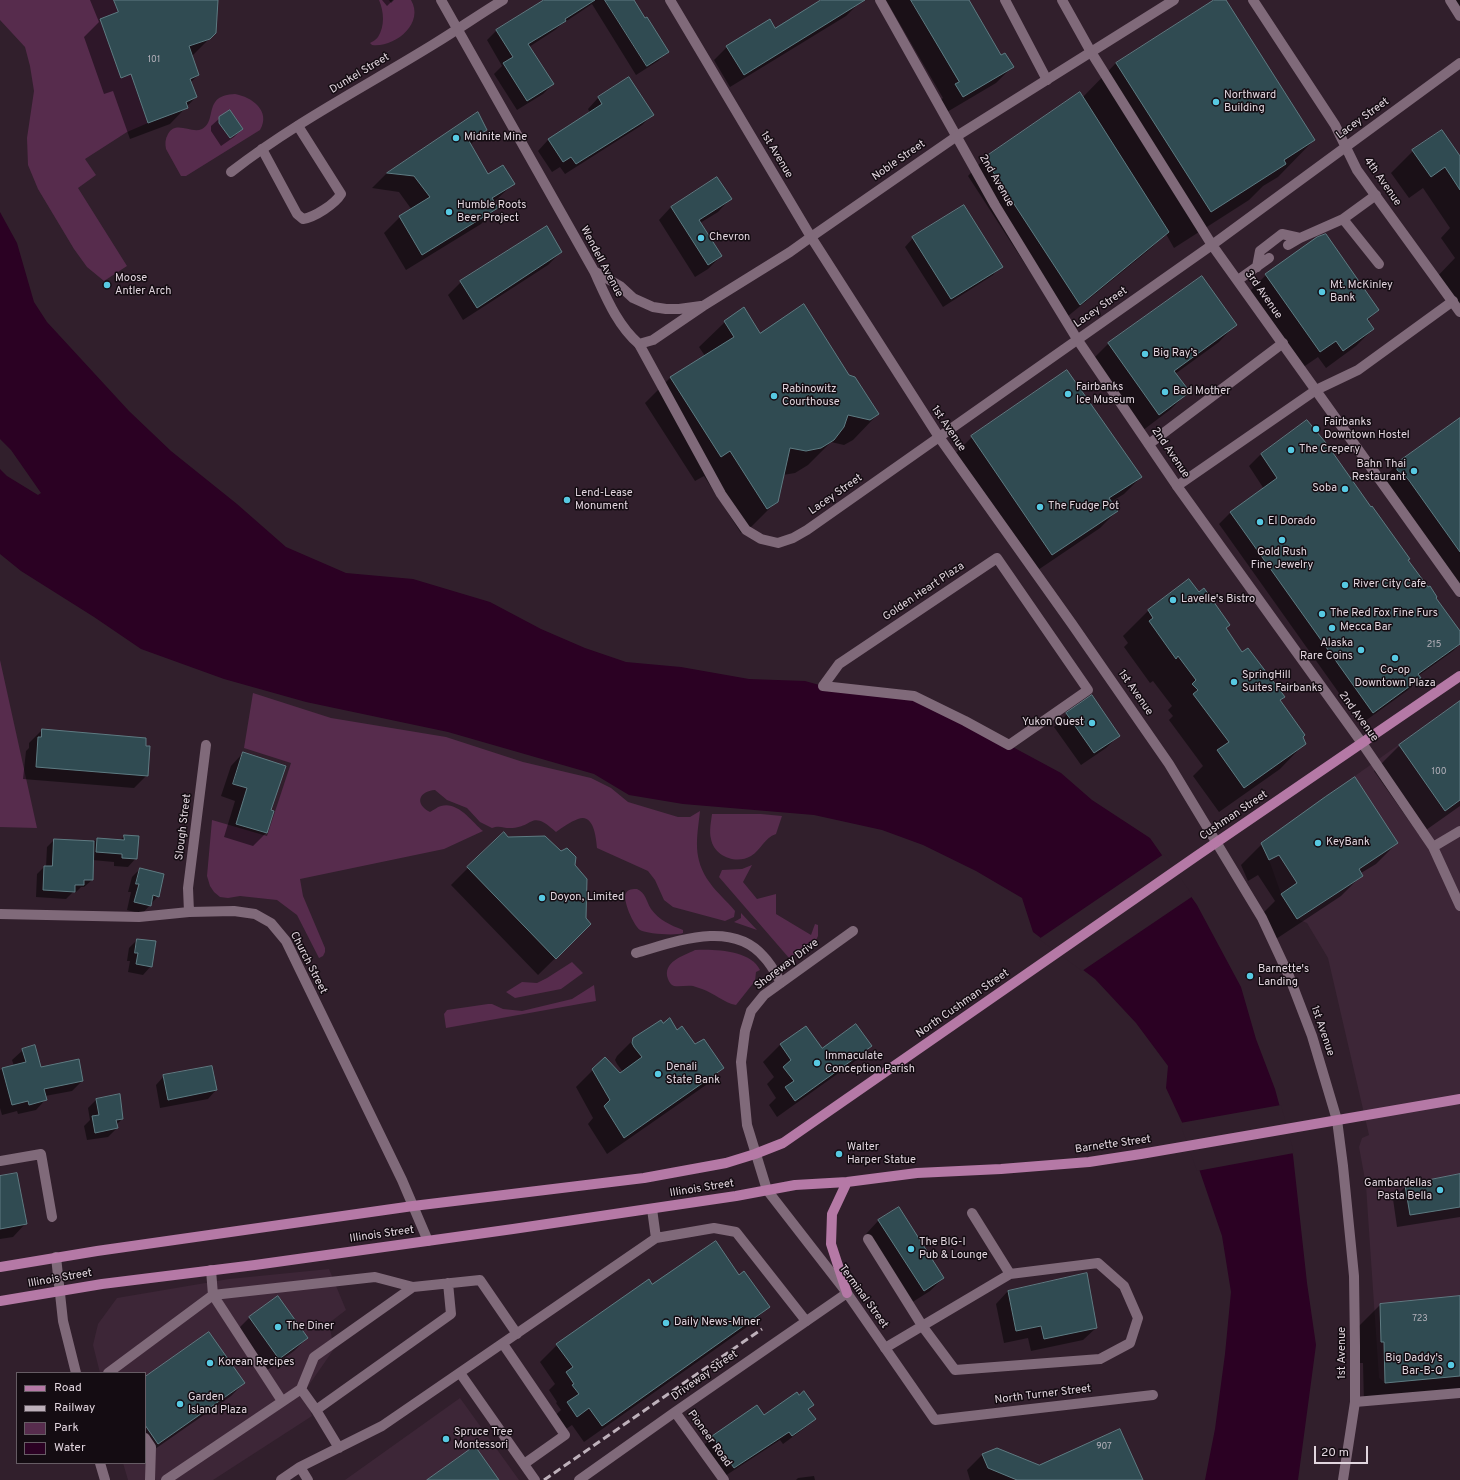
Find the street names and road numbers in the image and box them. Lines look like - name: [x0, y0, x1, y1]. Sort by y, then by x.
- street label: Dunkel Street: [328, 51, 392, 97]
- street label: Lacey Street: [1334, 95, 1392, 143]
- street label: 1st Avenue: [757, 129, 795, 181]
- street label: Noble Street: [870, 138, 928, 184]
- street label: 2nd Avenue: [976, 152, 1016, 210]
- street label: 4th Avenue: [1360, 155, 1404, 209]
- street label: Wendell Avenue: [577, 224, 625, 300]
- street label: 3rd Avenue: [1241, 268, 1285, 322]
- street label: Lacey Street: [1072, 285, 1130, 331]
- street label: 1st Avenue: [928, 404, 968, 454]
- street label: 2nd Avenue: [1148, 425, 1192, 481]
- street label: Lacey Street: [807, 472, 865, 518]
- street label: Golden Heart Plaza: [881, 560, 967, 624]
- street label: 1st Avenue: [1115, 668, 1155, 718]
- street label: 2nd Avenue: [1335, 689, 1381, 745]
- street label: Cushman Street: [1197, 788, 1271, 844]
- street label: Slough Street: [173, 793, 195, 861]
- street label: Church Street: [287, 930, 329, 996]
- street label: Shoreway Drive: [752, 937, 822, 993]
- street label: North Cushman Street: [914, 967, 1012, 1041]
- street label: 1st Avenue: [1307, 1004, 1337, 1058]
- street label: Barnette Street: [1074, 1133, 1152, 1157]
- street label: Illinois Street: [669, 1177, 735, 1201]
- street label: Illinois Street: [349, 1224, 415, 1246]
- street label: Terminal Street: [835, 1263, 891, 1331]
- street label: Illinois Street: [27, 1267, 93, 1291]
- street label: 1st Avenue: [1336, 1327, 1350, 1379]
- street label: Driveway Street: [669, 1348, 741, 1404]
- street label: North Turner Street: [994, 1383, 1092, 1407]
- street label: Pioneer Road: [684, 1408, 734, 1470]

